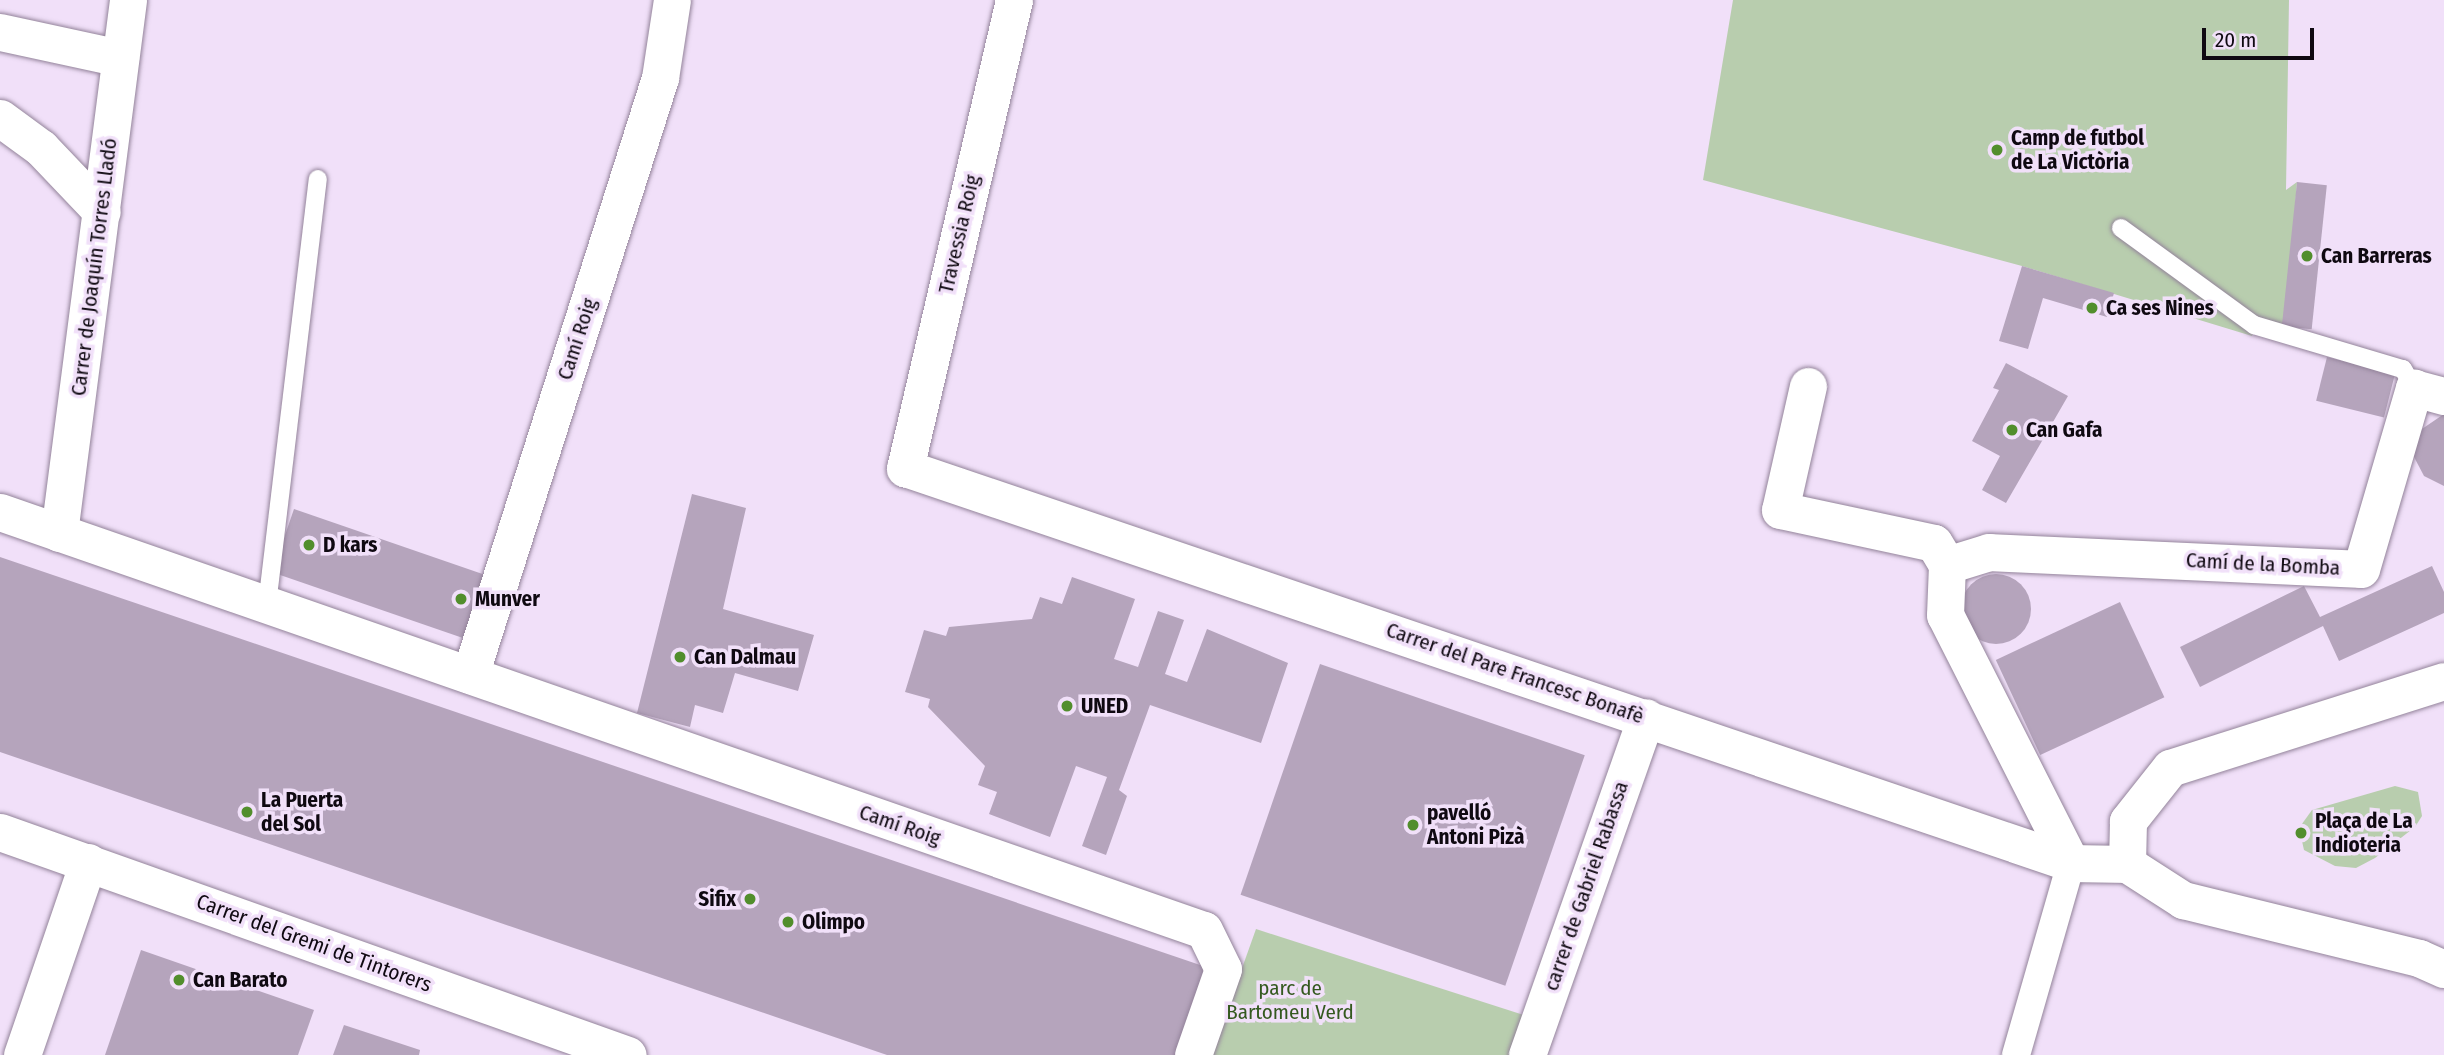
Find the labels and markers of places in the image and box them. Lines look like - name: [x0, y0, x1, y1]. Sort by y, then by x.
- place label: Camp de futbol de La Victòria: [2011, 125, 2144, 175]
- marker: Camp de futbol de La Victòria: [1989, 142, 2005, 158]
- place label: Can Barreras: [2321, 243, 2432, 269]
- marker: Can Barreras: [2299, 248, 2315, 264]
- place label: Ca ses Nines: [2106, 295, 2214, 321]
- marker: Ca ses Nines: [2084, 300, 2100, 316]
- place label: Can Gafa: [2026, 417, 2102, 443]
- marker: Can Gafa: [2004, 422, 2020, 438]
- place label: D kars: [323, 532, 377, 558]
- marker: D kars: [301, 537, 317, 553]
- place label: Munver: [475, 586, 540, 612]
- marker: Munver: [453, 591, 469, 607]
- place label: Can Dalmau: [694, 644, 796, 670]
- marker: Can Dalmau: [672, 649, 688, 665]
- place label: UNED: [1081, 693, 1128, 719]
- marker: UNED: [1059, 698, 1075, 714]
- place label: La Puerta del Sol: [261, 787, 343, 837]
- place label: pavelló Antoni Pizà: [1427, 800, 1524, 850]
- marker: La Puerta del Sol: [239, 804, 255, 820]
- place label: Plaça de La Indioteria: [2315, 808, 2413, 858]
- marker: pavelló Antoni Pizà: [1405, 817, 1421, 833]
- marker: Plaça de La Indioteria: [2293, 825, 2309, 841]
- place label: Sifix: [698, 886, 736, 912]
- marker: Sifix: [742, 891, 758, 907]
- place label: Olimpo: [802, 909, 865, 935]
- marker: Olimpo: [780, 914, 796, 930]
- place label: Can Barato: [193, 967, 288, 993]
- marker: Can Barato: [171, 972, 187, 988]

